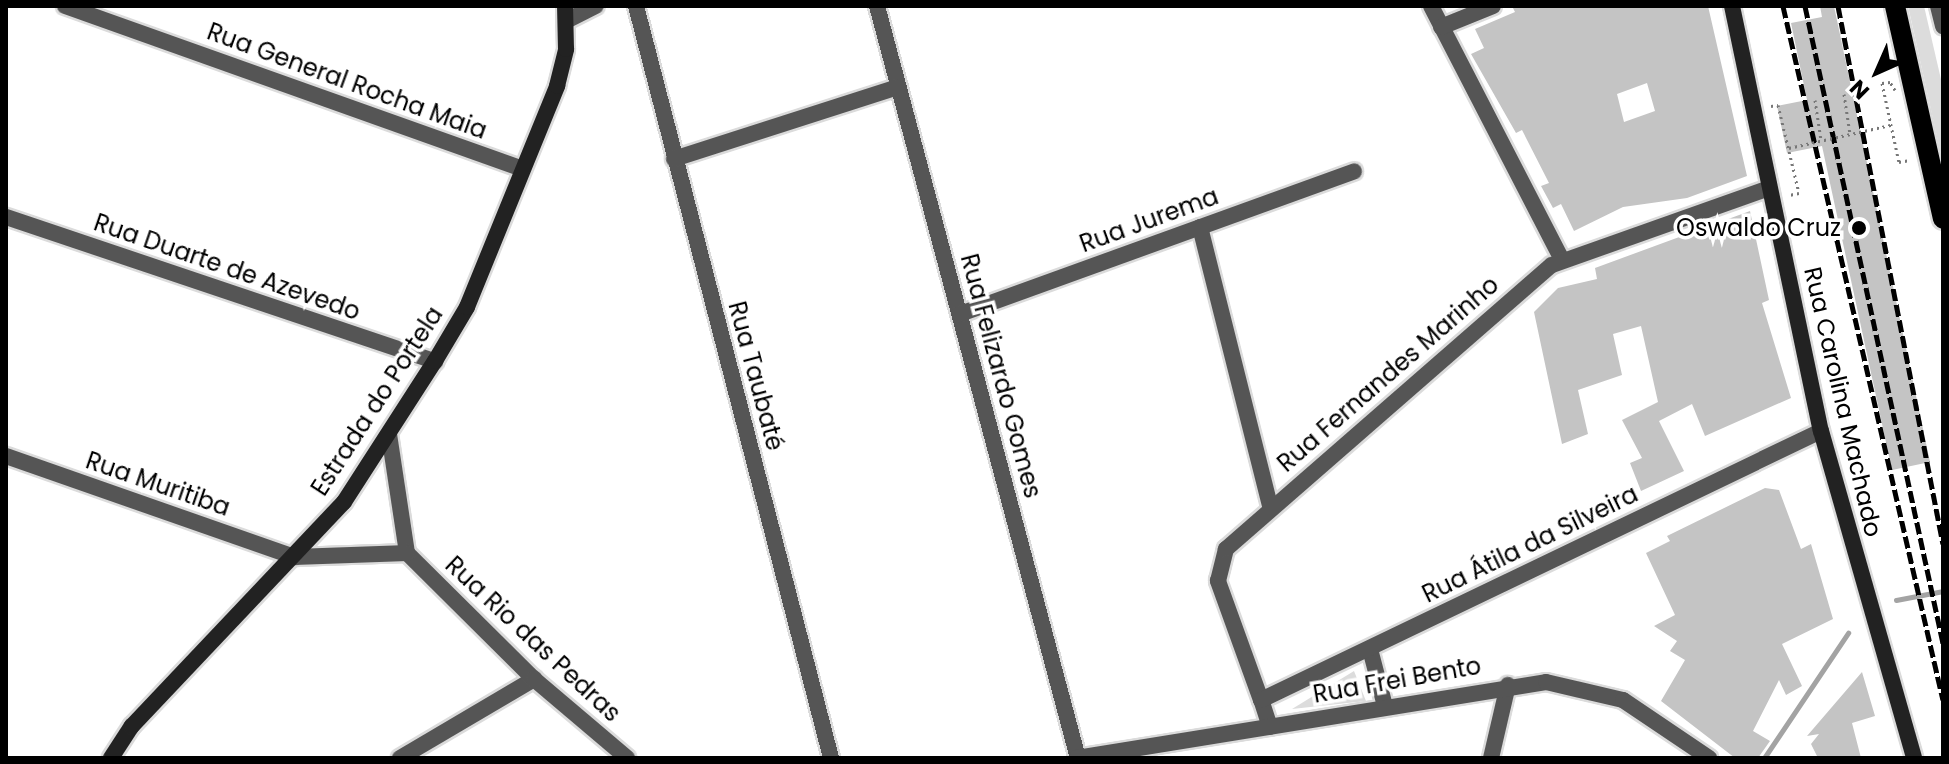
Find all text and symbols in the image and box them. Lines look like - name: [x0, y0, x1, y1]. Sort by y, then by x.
- street label: Rua General Rocha Maia: [203, 17, 491, 145]
- north arrow: [1837, 32, 1917, 112]
- text: N: [1843, 73, 1876, 106]
- street label: Rua Jurema: [1076, 182, 1222, 258]
- street label: Rua Duarte de Azevedo: [90, 208, 364, 326]
- place label: Oswaldo Cruz: [1676, 214, 1841, 242]
- marker: Oswaldo Cruz: [1848, 217, 1870, 239]
- street label: Rua Felizardo Gomes: [955, 251, 1047, 501]
- street label: Rua Carolina Machado: [1798, 264, 1888, 540]
- street label: Rua Fernandes Marinho: [1272, 270, 1504, 478]
- street label: Rua Taubaté: [722, 298, 790, 454]
- street label: Estrada do Portela: [305, 301, 449, 501]
- street label: Rua Muritiba: [82, 446, 234, 522]
- street label: Rua Átila da Silveira: [1418, 479, 1642, 609]
- street label: Rua Rio das Pedras: [439, 550, 627, 728]
- street label: Rua Frei Bento: [1311, 651, 1483, 709]

